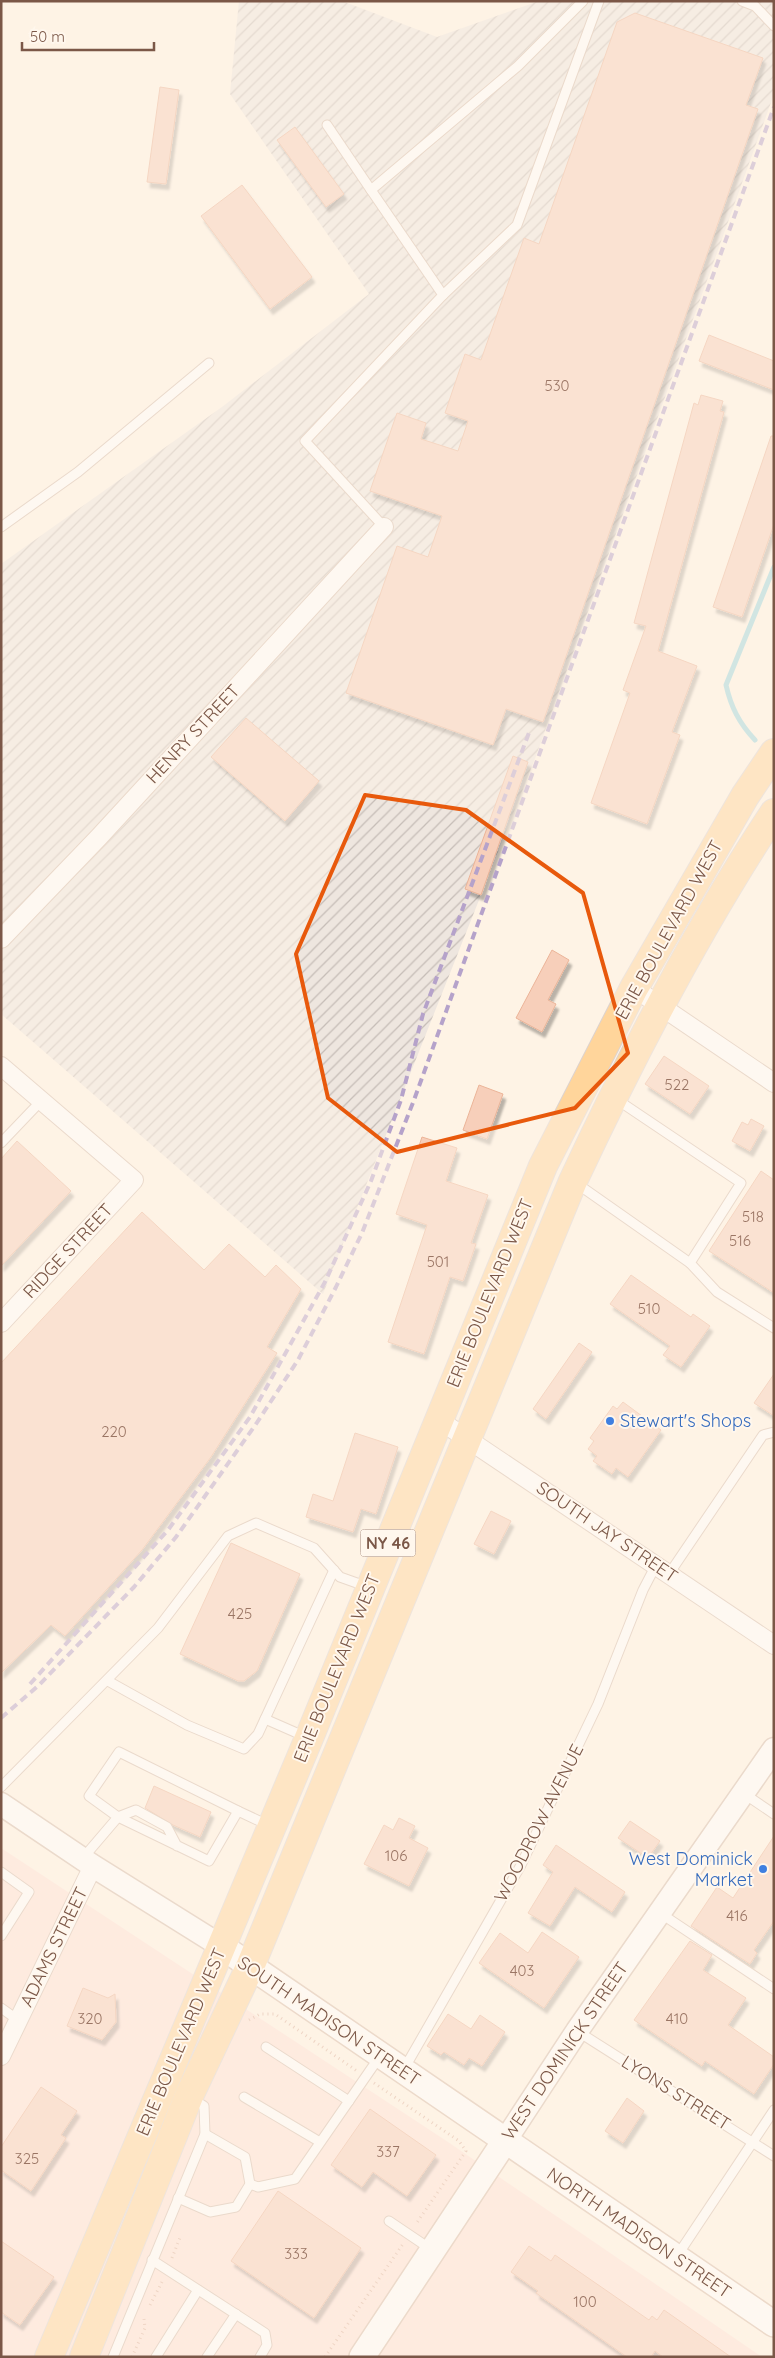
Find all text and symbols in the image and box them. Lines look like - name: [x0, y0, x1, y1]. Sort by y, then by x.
- scale bar: [22, 20, 155, 52]
- text: 50 m: [30, 27, 65, 46]
- house number: 530: [545, 376, 570, 395]
- street label: HENRY STREET: [141, 679, 245, 788]
- street label: ERIE BOULEVARD WEST: [610, 836, 728, 1023]
- house number: 522: [665, 1075, 689, 1094]
- street label: ERIE BOULEVARD WEST: [441, 1195, 538, 1391]
- street label: RIDGE STREET: [18, 1198, 118, 1303]
- house number: 518: [742, 1207, 764, 1226]
- house number: 516: [729, 1231, 751, 1250]
- house number: 501: [427, 1252, 449, 1271]
- house number: 510: [638, 1299, 660, 1318]
- place label: Stewart's Shops: [620, 1409, 751, 1432]
- marker: Stewart's Shops: [604, 1415, 616, 1427]
- house number: 220: [101, 1422, 127, 1441]
- street label: SOUTH JAY STREET: [532, 1476, 683, 1588]
- road number: NY 46: [360, 1530, 416, 1556]
- street label: ERIE BOULEVARD WEST: [288, 1570, 385, 1766]
- house number: 425: [228, 1604, 252, 1623]
- street label: WOODROW AVENUE: [489, 1740, 588, 1906]
- house number: 106: [385, 1846, 407, 1865]
- place label: West Dominick Market: [629, 1847, 753, 1891]
- marker: West Dominick Market: [757, 1863, 769, 1875]
- street label: ADAMS STREET: [15, 1883, 93, 2010]
- house number: 416: [726, 1906, 748, 1925]
- street label: ERIE BOULEVARD WEST: [131, 1944, 231, 2139]
- street label: SOUTH MADISON STREET: [233, 1951, 425, 2091]
- street label: WEST DOMINICK STREET: [496, 1957, 633, 2144]
- house number: 403: [510, 1961, 534, 1980]
- house number: 320: [77, 2009, 103, 2028]
- house number: 410: [666, 2009, 688, 2028]
- street label: LYONS STREET: [617, 2050, 735, 2135]
- house number: 337: [376, 2142, 400, 2161]
- house number: 325: [15, 2149, 39, 2168]
- street label: NORTH MADISON STREET: [543, 2162, 736, 2303]
- house number: 333: [284, 2244, 308, 2263]
- house number: 100: [573, 2292, 597, 2311]

